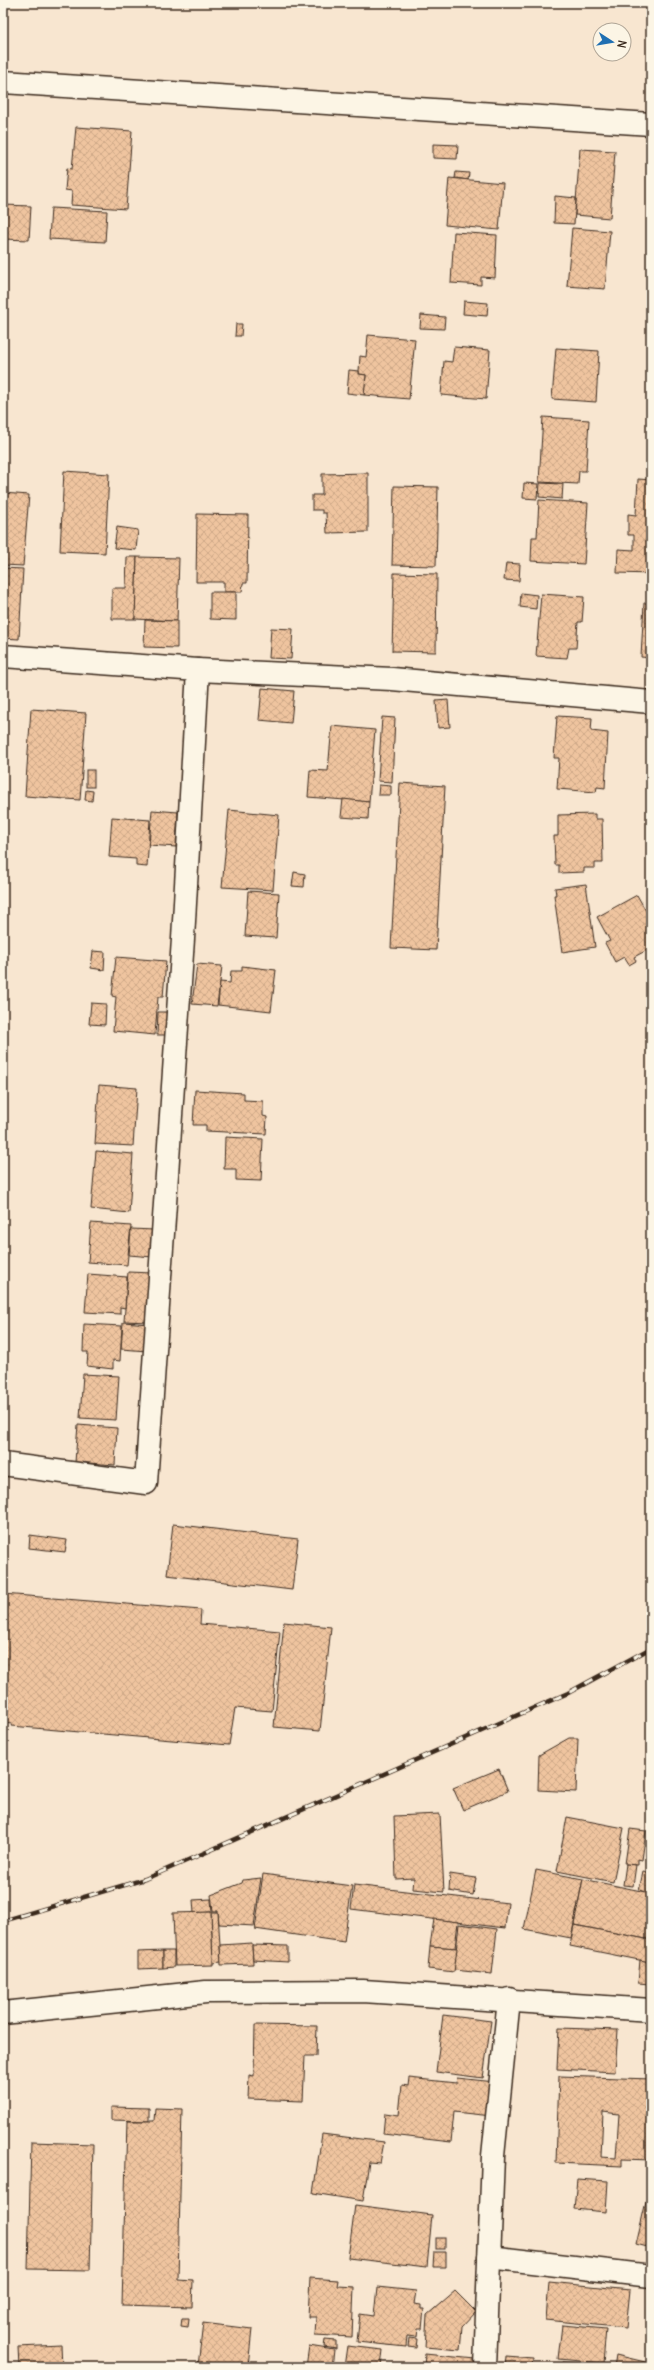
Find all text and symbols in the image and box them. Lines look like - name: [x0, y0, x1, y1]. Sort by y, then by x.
- north arrow: [592, 22, 632, 62]
- text: N: [614, 39, 629, 49]

